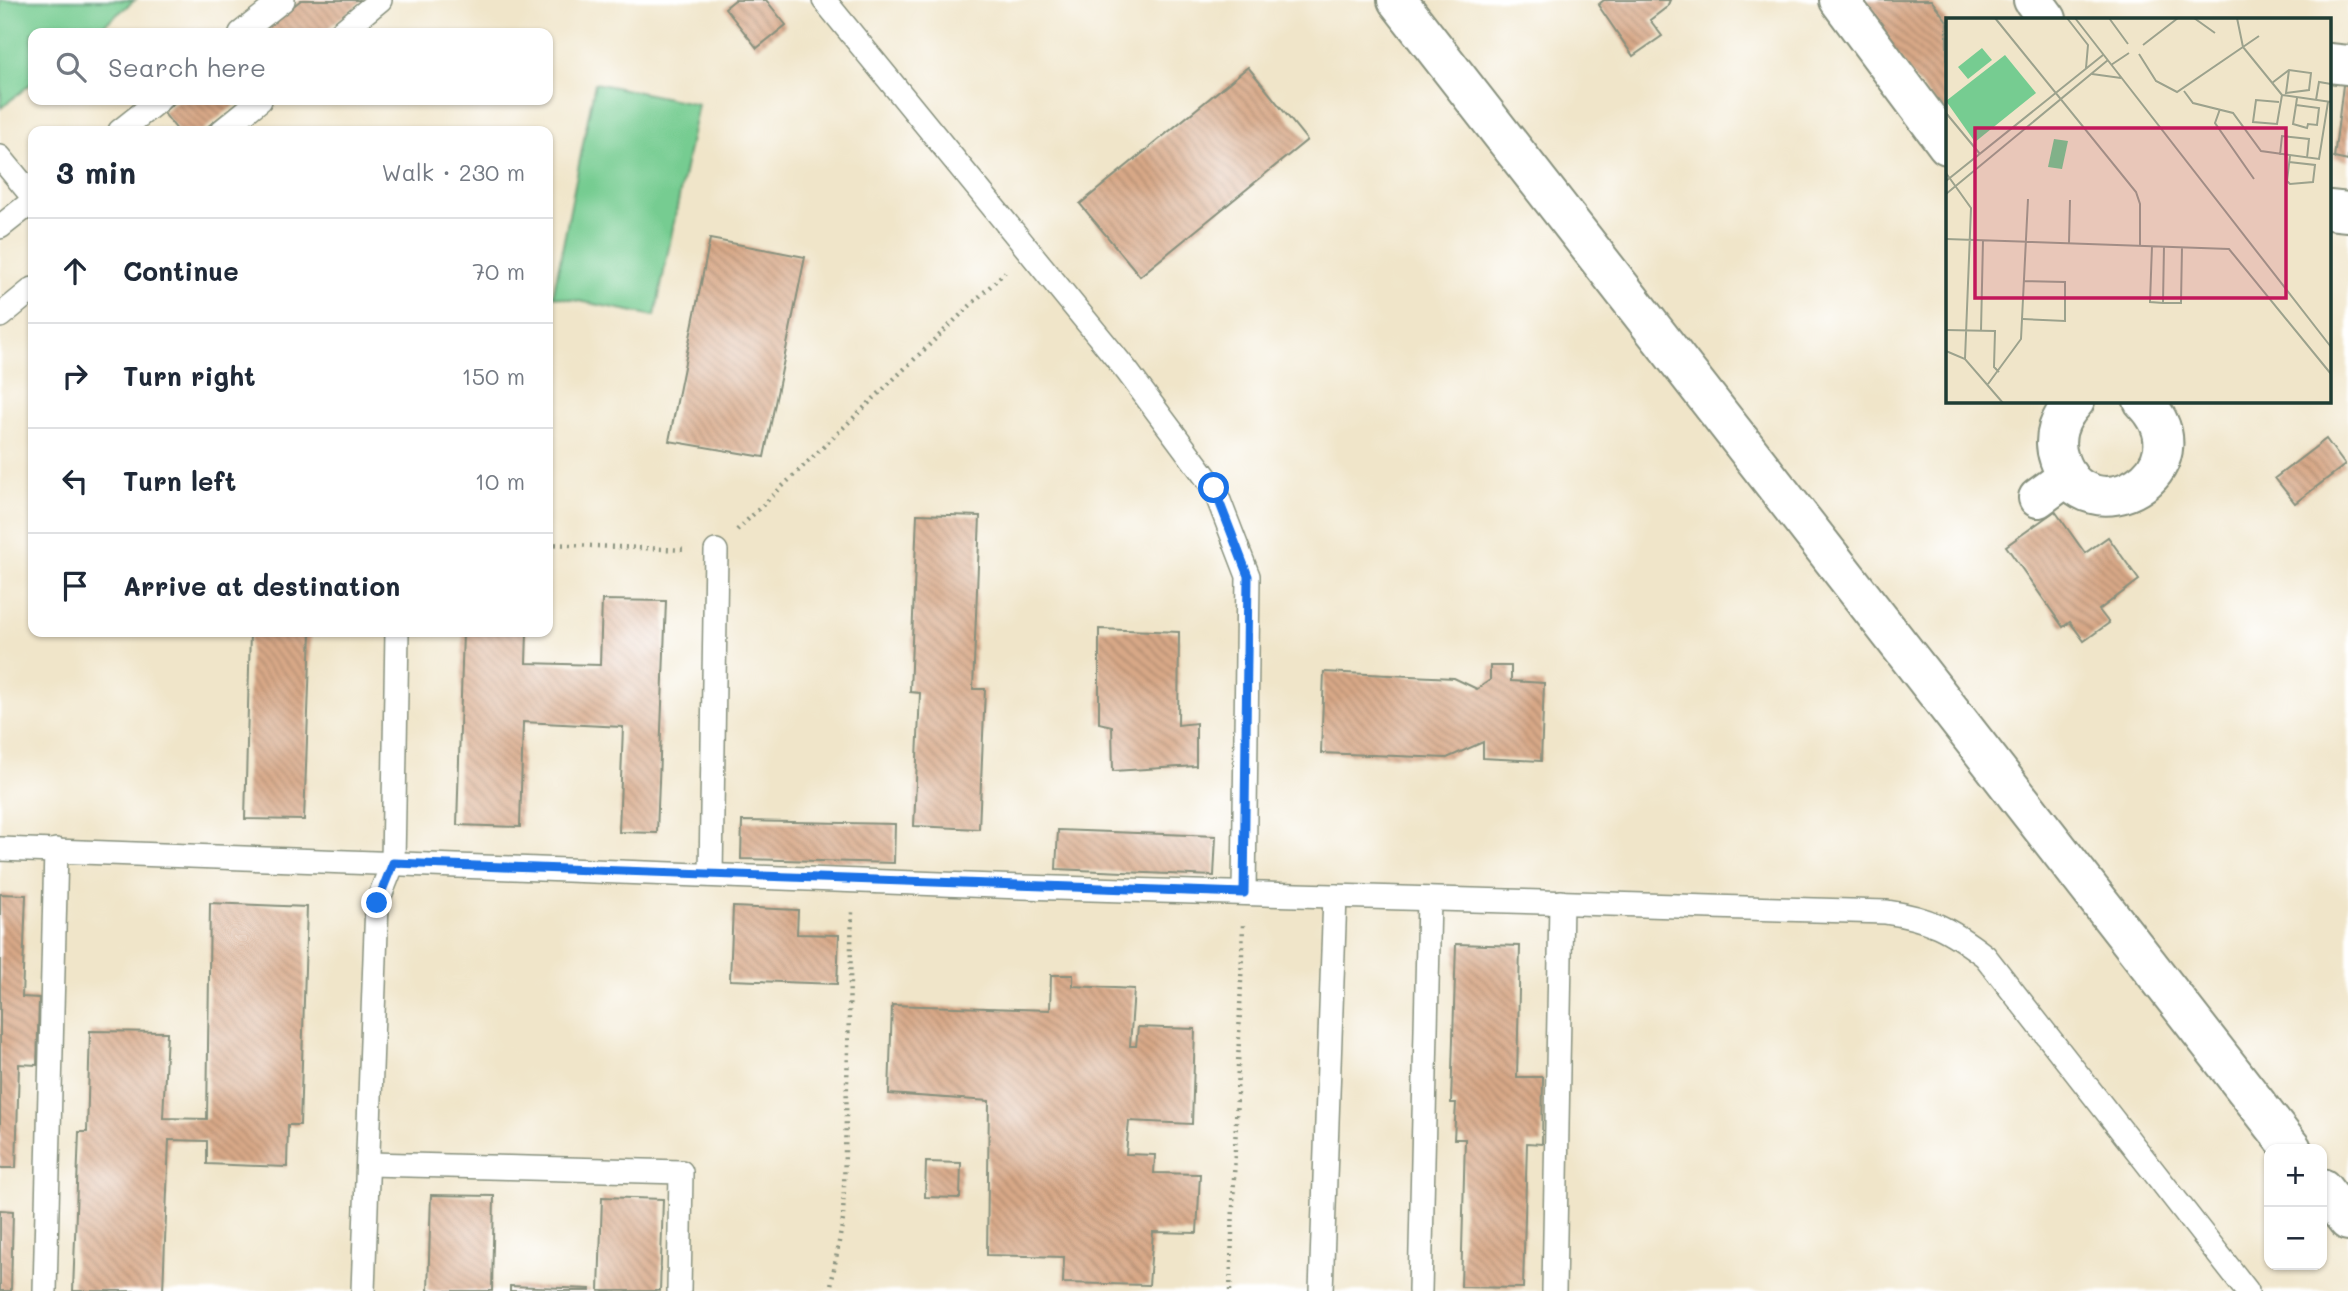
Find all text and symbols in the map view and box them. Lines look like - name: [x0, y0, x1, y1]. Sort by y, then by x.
- inset map: [1946, 18, 2330, 402]
- search box: [28, 28, 553, 105]
- icon: search: [52, 48, 90, 86]
- text: Search here: [108, 50, 266, 84]
- text: 3 min: [56, 152, 136, 192]
- text: Walk · 230 m: [382, 157, 525, 187]
- icon: ahead: [56, 252, 94, 290]
- text: Continue: [123, 254, 239, 288]
- text: 70 m: [472, 256, 525, 286]
- icon: right: [56, 357, 94, 395]
- text: Turn right: [123, 359, 256, 393]
- text: 150 m: [461, 361, 525, 391]
- icon: left: [56, 462, 94, 500]
- text: Turn left: [123, 464, 236, 498]
- text: 10 m: [475, 466, 525, 496]
- route start: [1198, 472, 1229, 503]
- icon: arrive: [56, 567, 94, 605]
- text: Arrive at destination: [123, 569, 400, 603]
- route end: [361, 887, 392, 918]
- map controls: [2264, 1144, 2327, 1270]
- button: +: [2264, 1144, 2327, 1207]
- button: −: [2264, 1207, 2327, 1270]

